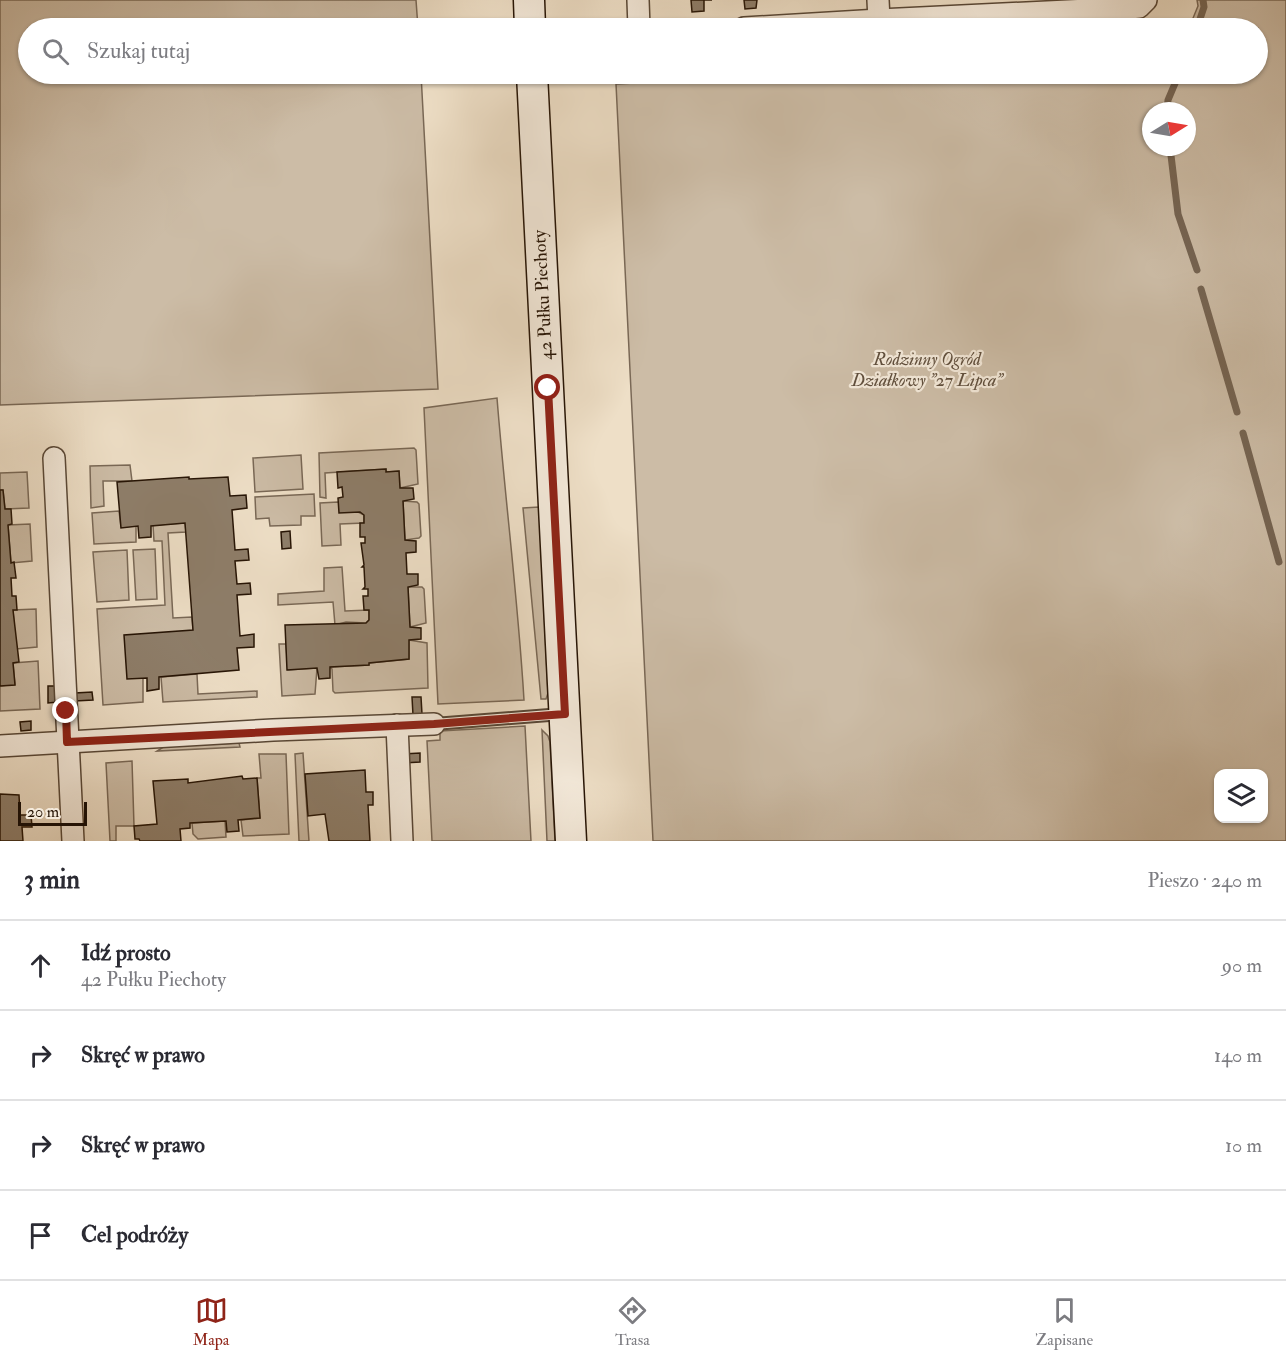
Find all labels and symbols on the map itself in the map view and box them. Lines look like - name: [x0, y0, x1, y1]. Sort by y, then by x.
- north arrow: [1142, 102, 1196, 156]
- street label: 42 Pułku Piechoty: [528, 228, 558, 361]
- park label: Rodzinny Ogród Działkowy "27 Lipca": [851, 348, 1004, 392]
- route start: [534, 374, 560, 400]
- route end: [52, 697, 78, 723]
- scale bar: [18, 799, 87, 826]

